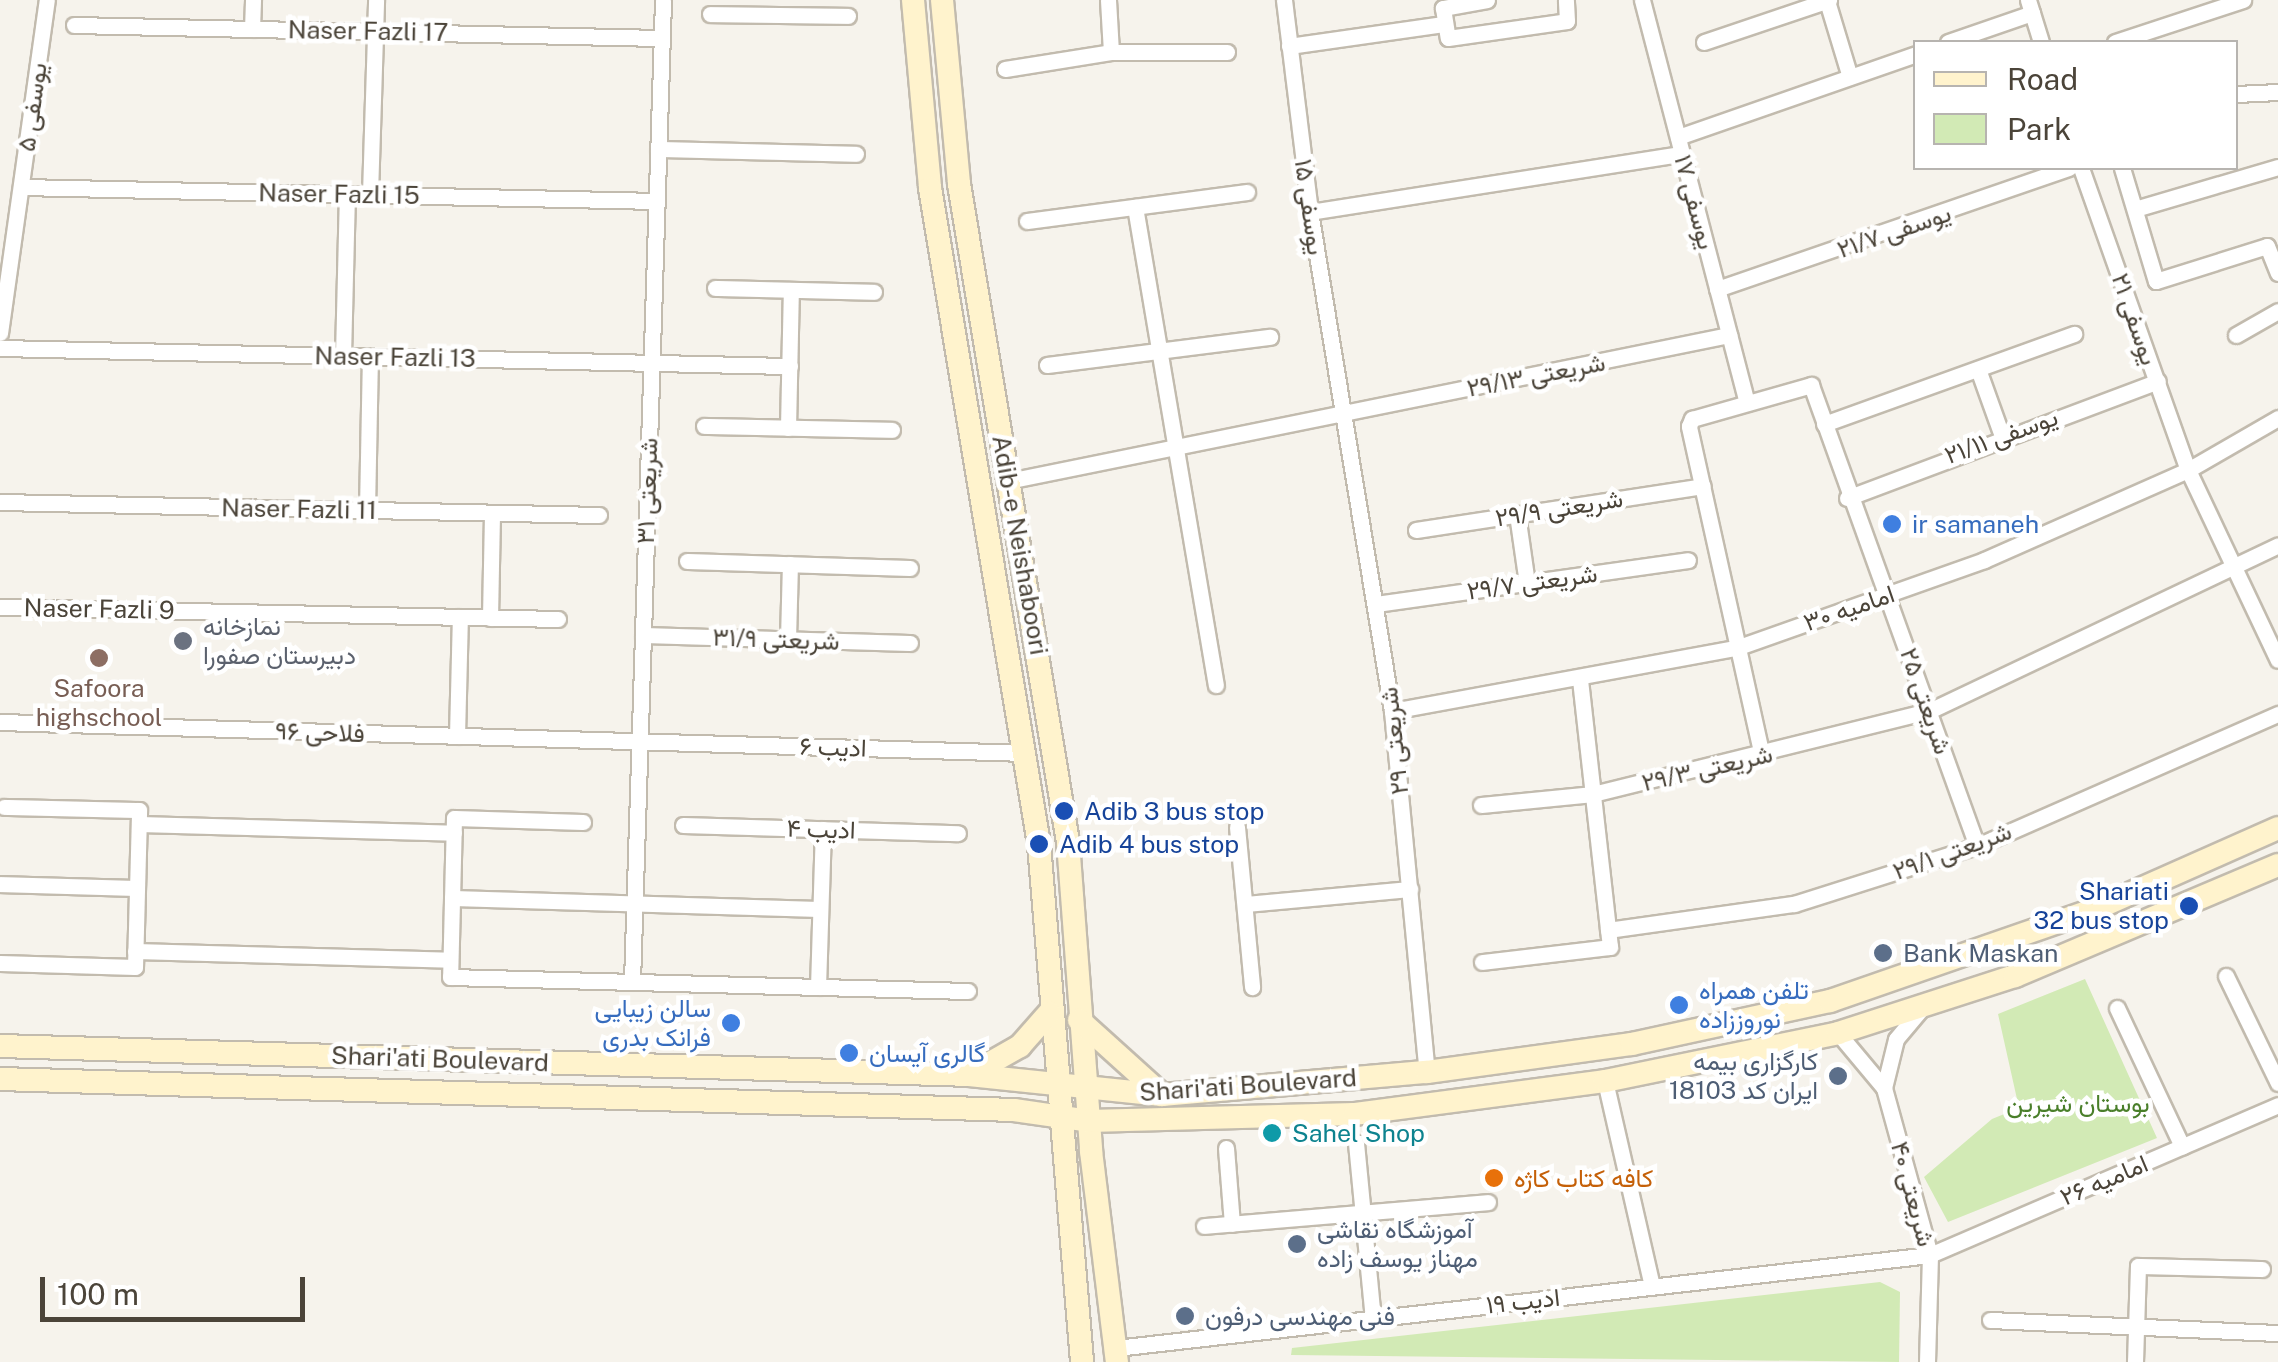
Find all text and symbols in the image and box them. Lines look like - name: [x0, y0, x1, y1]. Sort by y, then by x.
- street label: Naser Fazli 17: [288, 15, 448, 47]
- legend: [1913, 40, 2238, 170]
- street label: یوسفی ۵: [11, 61, 53, 153]
- text: Road: [2007, 61, 2078, 97]
- text: Park: [2007, 111, 2071, 147]
- street label: یوسفی ۱۷: [1668, 151, 1722, 253]
- street label: یوسفی ۱۵: [1288, 157, 1332, 257]
- street label: Naser Fazli 15: [258, 178, 420, 210]
- street label: یوسفی ۲۱/۷: [1833, 198, 1955, 264]
- street label: یوسفی ۲۱: [2105, 269, 2165, 369]
- street label: Naser Fazli 13: [314, 341, 476, 373]
- street label: شریعتی ۲۹/۱۳: [1464, 347, 1608, 403]
- street label: یوسفی ۲۱/۱۱: [1940, 402, 2062, 470]
- street label: Adib-e Neishaboori: [986, 433, 1054, 657]
- street label: شریعتی ۳۱: [630, 437, 664, 545]
- street label: شریعتی ۲۹/۹: [1493, 483, 1625, 533]
- street label: Naser Fazli 11: [221, 493, 377, 525]
- place label: ir samaneh: [1912, 509, 2039, 539]
- marker: ir samaneh: [1881, 513, 1903, 535]
- street label: شریعتی ۲۹/۷: [1465, 558, 1599, 606]
- street label: امامیه ۳۰: [1800, 578, 1898, 638]
- street label: Naser Fazli 9: [23, 593, 175, 625]
- place label: نمازخانه دبیرستان صفورا: [203, 612, 356, 671]
- street label: شریعتی ۳۱/۹: [712, 622, 840, 656]
- marker: نمازخانه دبیرستان صفورا: [172, 630, 194, 652]
- street label: شریعتی ۲۵: [1894, 644, 1958, 758]
- marker: Safoora highschool: [88, 647, 110, 669]
- place label: Safoora highschool: [36, 674, 162, 733]
- street label: شریعتی ۲۹: [1373, 686, 1415, 796]
- street label: فلاحی ۹۶: [275, 715, 365, 749]
- street label: ادیب ۶: [799, 731, 867, 763]
- street label: شریعتی ۲۹/۳: [1639, 738, 1775, 798]
- place label: Adib 3 bus stop: [1084, 796, 1265, 826]
- marker: Adib 3 bus stop: [1053, 800, 1075, 822]
- street label: ادیب ۴: [786, 813, 856, 845]
- street label: شریعتی ۲۹/۱: [1889, 816, 2015, 886]
- place label: Adib 4 bus stop: [1059, 829, 1240, 859]
- marker: Adib 4 bus stop: [1028, 833, 1050, 855]
- place label: Shariati 32 bus stop: [2033, 877, 2169, 936]
- marker: Shariati 32 bus stop: [2178, 895, 2200, 917]
- place label: Bank Maskan: [1903, 938, 2058, 968]
- marker: Bank Maskan: [1872, 942, 1894, 964]
- place label: تلفن همراه نوروززاده: [1699, 976, 1809, 1035]
- place label: سالن زیبایی فرانک بدری: [594, 994, 711, 1053]
- marker: تلفن همراه نوروززاده: [1668, 994, 1690, 1016]
- marker: سالن زیبایی فرانک بدری: [720, 1012, 742, 1034]
- place label: گالری آيسان: [869, 1038, 985, 1068]
- street label: Shari'ati Boulevard: [331, 1040, 549, 1078]
- marker: گالری آيسان: [838, 1042, 860, 1064]
- place label: کارگزاری بیمه ایران کد 18103: [1669, 1047, 1818, 1106]
- street label: Shari'ati Boulevard: [1138, 1062, 1358, 1108]
- marker: کارگزاری بیمه ایران کد 18103: [1827, 1065, 1849, 1087]
- park label: بوستان شیرین: [2006, 1088, 2150, 1118]
- place label: Sahel Shop: [1292, 1118, 1425, 1148]
- marker: Sahel Shop: [1261, 1122, 1283, 1144]
- street label: شریعتی ۴۰: [1885, 1138, 1941, 1250]
- street label: امامیه ۲۶: [2056, 1148, 2152, 1212]
- place label: کافه کتاب کاژه: [1514, 1163, 1653, 1193]
- marker: کافه کتاب کاژه: [1483, 1167, 1505, 1189]
- place label: آموزشگاه نقاشی مهناز یوسف زاده: [1317, 1215, 1478, 1274]
- marker: آموزشگاه نقاشی مهناز یوسف زاده: [1286, 1233, 1308, 1255]
- scale bar: [45, 1257, 310, 1319]
- text: 100 m: [57, 1276, 139, 1312]
- street label: ادیب ۱۹: [1485, 1282, 1561, 1320]
- place label: فنی مهندسی درفون: [1205, 1301, 1395, 1331]
- marker: فنی مهندسی درفون: [1174, 1305, 1196, 1327]

